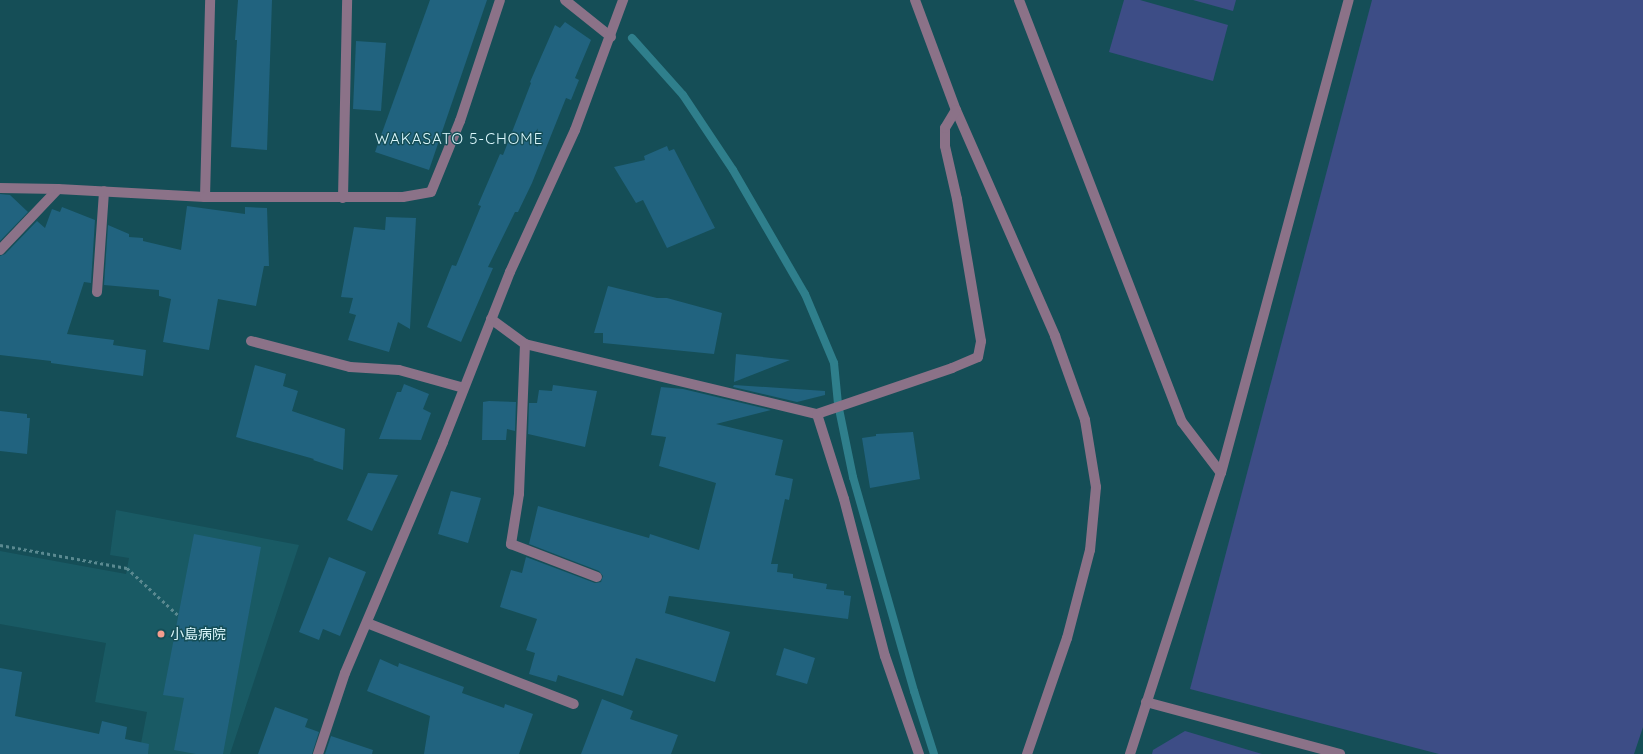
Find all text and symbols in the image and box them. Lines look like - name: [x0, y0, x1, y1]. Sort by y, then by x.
- district label: WAKASATO 5-CHOME: [375, 130, 543, 148]
- place label: 小島病院: [170, 626, 226, 642]
- marker: 小島病院: [155, 628, 167, 640]

